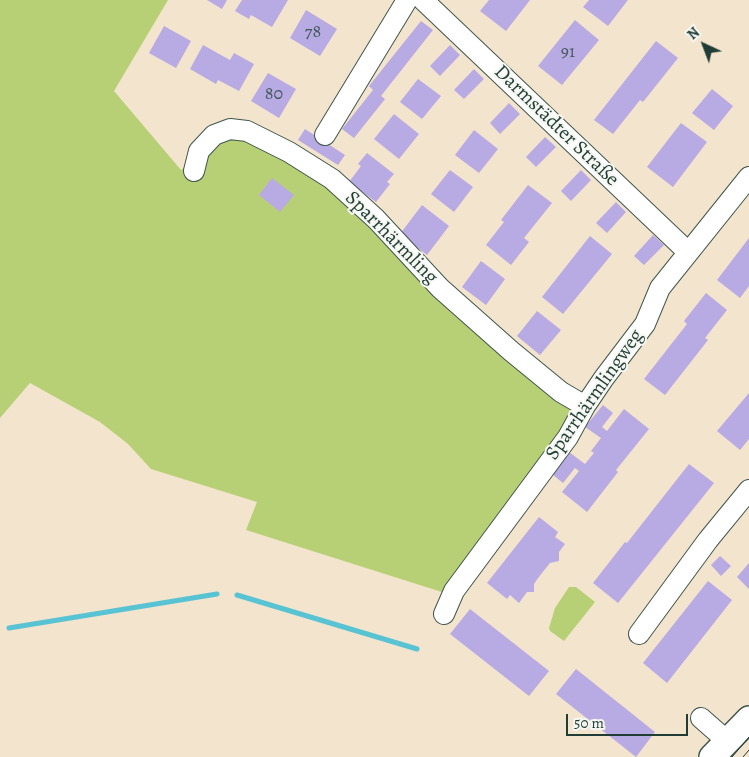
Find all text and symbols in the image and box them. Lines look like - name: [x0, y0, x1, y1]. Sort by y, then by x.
- north arrow: [679, 20, 729, 70]
- house number: 78: [305, 22, 321, 44]
- text: N: [683, 23, 704, 44]
- house number: 91: [561, 42, 575, 64]
- street label: Darmstädter Straße: [489, 60, 623, 192]
- house number: 80: [265, 84, 283, 106]
- street label: Sparrhärmling: [340, 187, 442, 289]
- street label: Sparrhärmlingweg: [541, 325, 649, 465]
- scale bar: [569, 704, 692, 736]
- text: 50 m: [574, 713, 604, 733]

